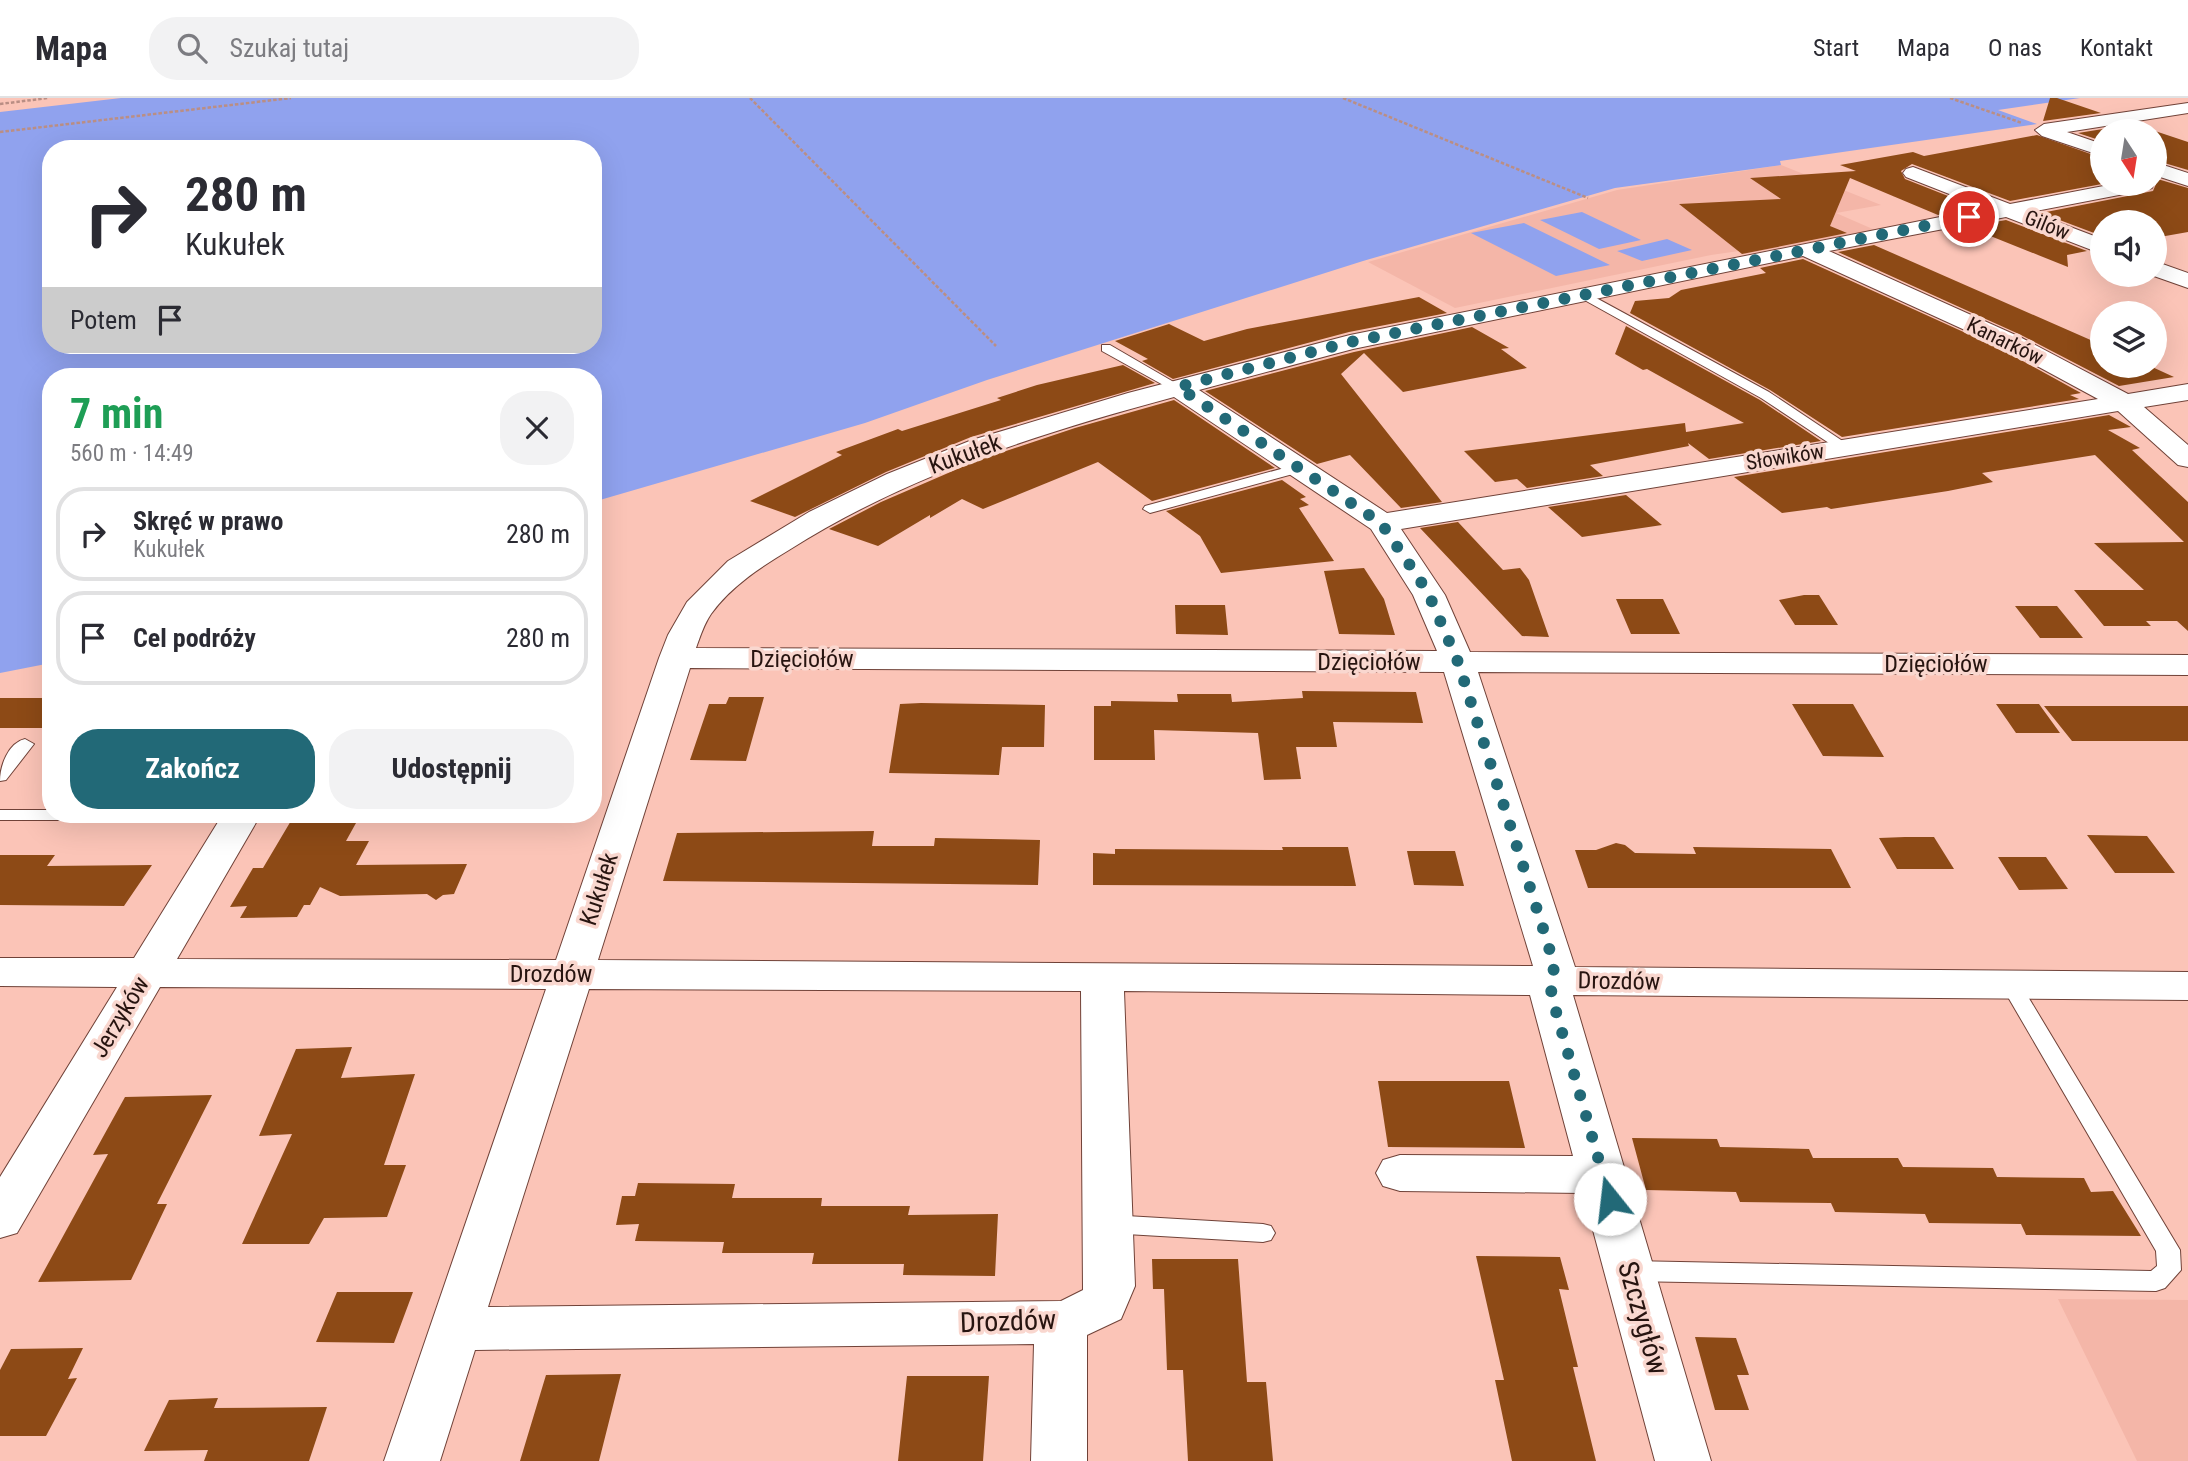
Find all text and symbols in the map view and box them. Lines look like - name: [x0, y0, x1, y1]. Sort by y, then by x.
- search box: [149, 17, 639, 80]
- text: Mapa: [35, 29, 107, 68]
- icon: search: [173, 29, 211, 67]
- text: Szukaj tutaj: [229, 33, 349, 63]
- text: Start: [1813, 34, 1859, 62]
- text: Mapa: [1897, 34, 1950, 62]
- text: O nas: [1988, 34, 2042, 62]
- text: Kontakt: [2080, 34, 2153, 62]
- north arrow: [2090, 119, 2166, 196]
- map controls: [2090, 119, 2167, 378]
- text: 280 m: [185, 166, 307, 223]
- icon: right: [70, 168, 161, 259]
- pin: [1939, 187, 1999, 247]
- icon: arrive: [1950, 198, 1988, 236]
- street label: Gilów: [2021, 205, 2073, 245]
- button: sound: [2090, 210, 2167, 287]
- text: Kukułek: [185, 225, 285, 263]
- icon: arrive: [151, 301, 189, 339]
- button: layers: [2090, 301, 2167, 378]
- text: Potem: [70, 305, 137, 335]
- street label: Kanarków: [1963, 312, 2047, 370]
- text: 7 min: [70, 389, 163, 438]
- button: close: [500, 391, 574, 465]
- street label: Kukułek: [925, 428, 1005, 480]
- street label: Słowików: [1744, 439, 1826, 475]
- text: 560 m · 14:49: [70, 440, 194, 467]
- text: Skręć w prawo: [133, 506, 283, 536]
- icon: right: [74, 515, 112, 553]
- text: 280 m: [506, 519, 570, 549]
- text: Kukułek: [133, 536, 205, 563]
- icon: arrive: [74, 619, 112, 657]
- text: Cel podróży: [133, 623, 256, 653]
- text: 280 m: [506, 623, 570, 653]
- street label: Dzięciołów: [750, 645, 854, 673]
- street label: Dzięciołów: [1317, 648, 1421, 676]
- street label: Dzięciołów: [1884, 650, 1988, 678]
- button: Zakończ: [70, 729, 315, 809]
- button: Udostępnij: [329, 729, 574, 809]
- street label: Kukułek: [574, 849, 624, 929]
- street label: Drozdów: [510, 960, 592, 988]
- street label: Drozdów: [1577, 966, 1661, 996]
- street label: Jerzyków: [85, 972, 155, 1062]
- position arrow: [1573, 1162, 1647, 1236]
- street label: Szczygłów: [1611, 1258, 1675, 1378]
- street label: Drozdów: [959, 1303, 1057, 1339]

